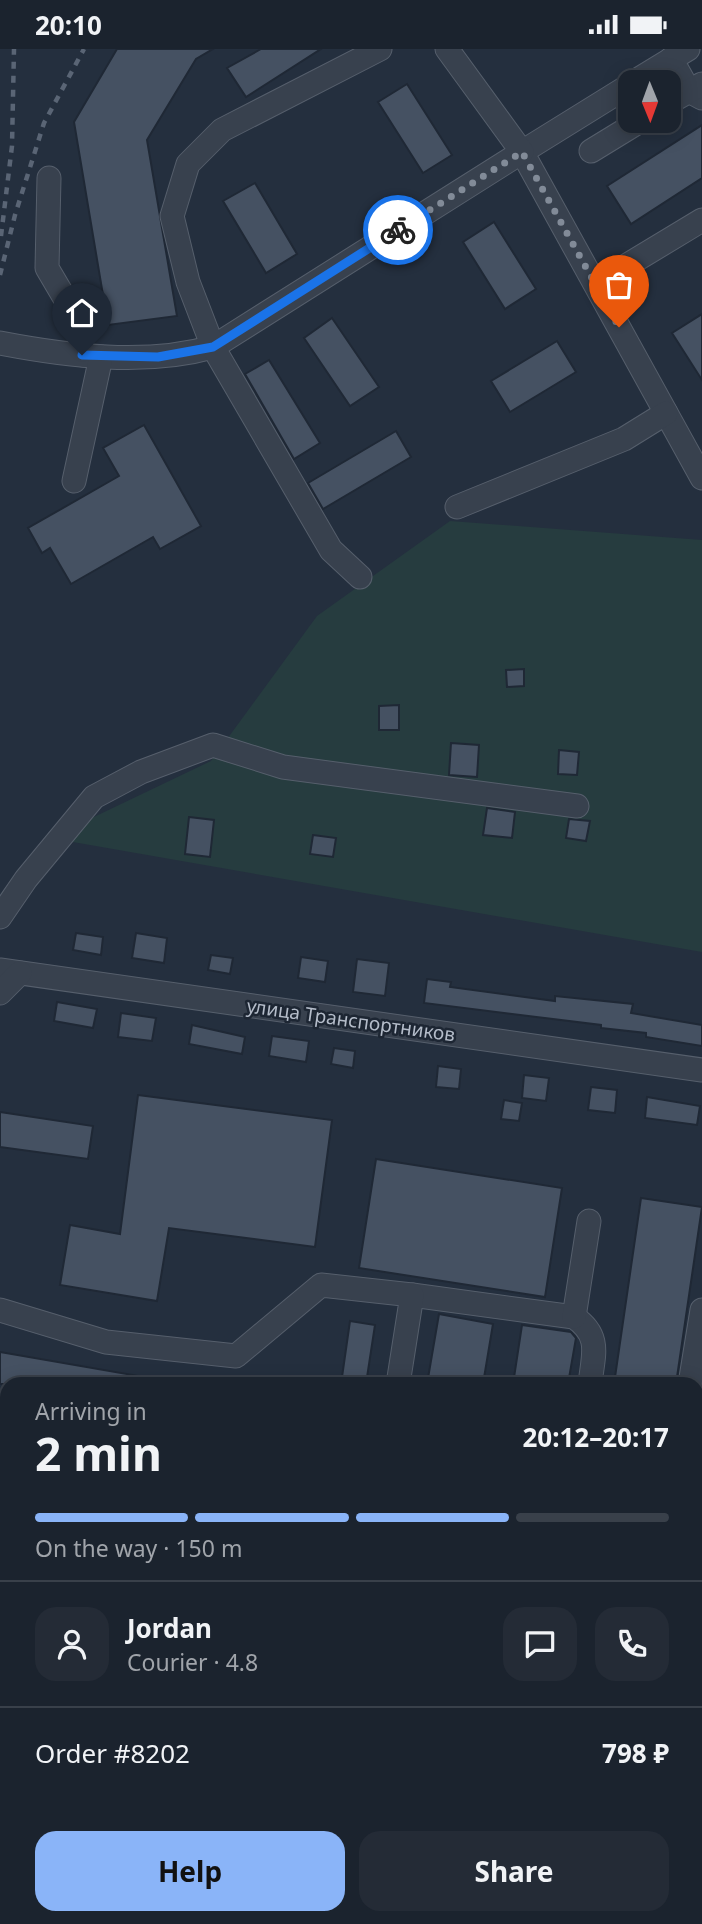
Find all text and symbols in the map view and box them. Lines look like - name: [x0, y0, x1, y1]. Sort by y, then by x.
- text: 20:10: [35, 7, 102, 43]
- north arrow: [618, 70, 681, 133]
- map controls: [618, 70, 681, 133]
- courier: [363, 195, 433, 265]
- icon: bike: [379, 211, 417, 249]
- pin: [589, 255, 649, 327]
- icon: bag: [600, 266, 638, 304]
- pin: [52, 283, 112, 355]
- icon: home: [63, 294, 101, 332]
- street label: улица Транспортников: [245, 993, 457, 1047]
- text: Arriving in: [35, 1395, 147, 1427]
- text: 20:12–20:17: [522, 1419, 669, 1455]
- text: 2 min: [35, 1422, 162, 1484]
- text: On the way · 150 m: [35, 1532, 242, 1564]
- button: person: [35, 1607, 109, 1681]
- button: chat: [503, 1607, 577, 1681]
- button: phone: [595, 1607, 669, 1681]
- text: Jordan: [127, 1610, 212, 1646]
- text: Courier · 4.8: [127, 1646, 258, 1678]
- text: Order #8202: [35, 1735, 190, 1771]
- text: 798 ₽: [602, 1735, 669, 1771]
- button: Help: [35, 1831, 345, 1911]
- button: Share: [359, 1831, 669, 1911]

